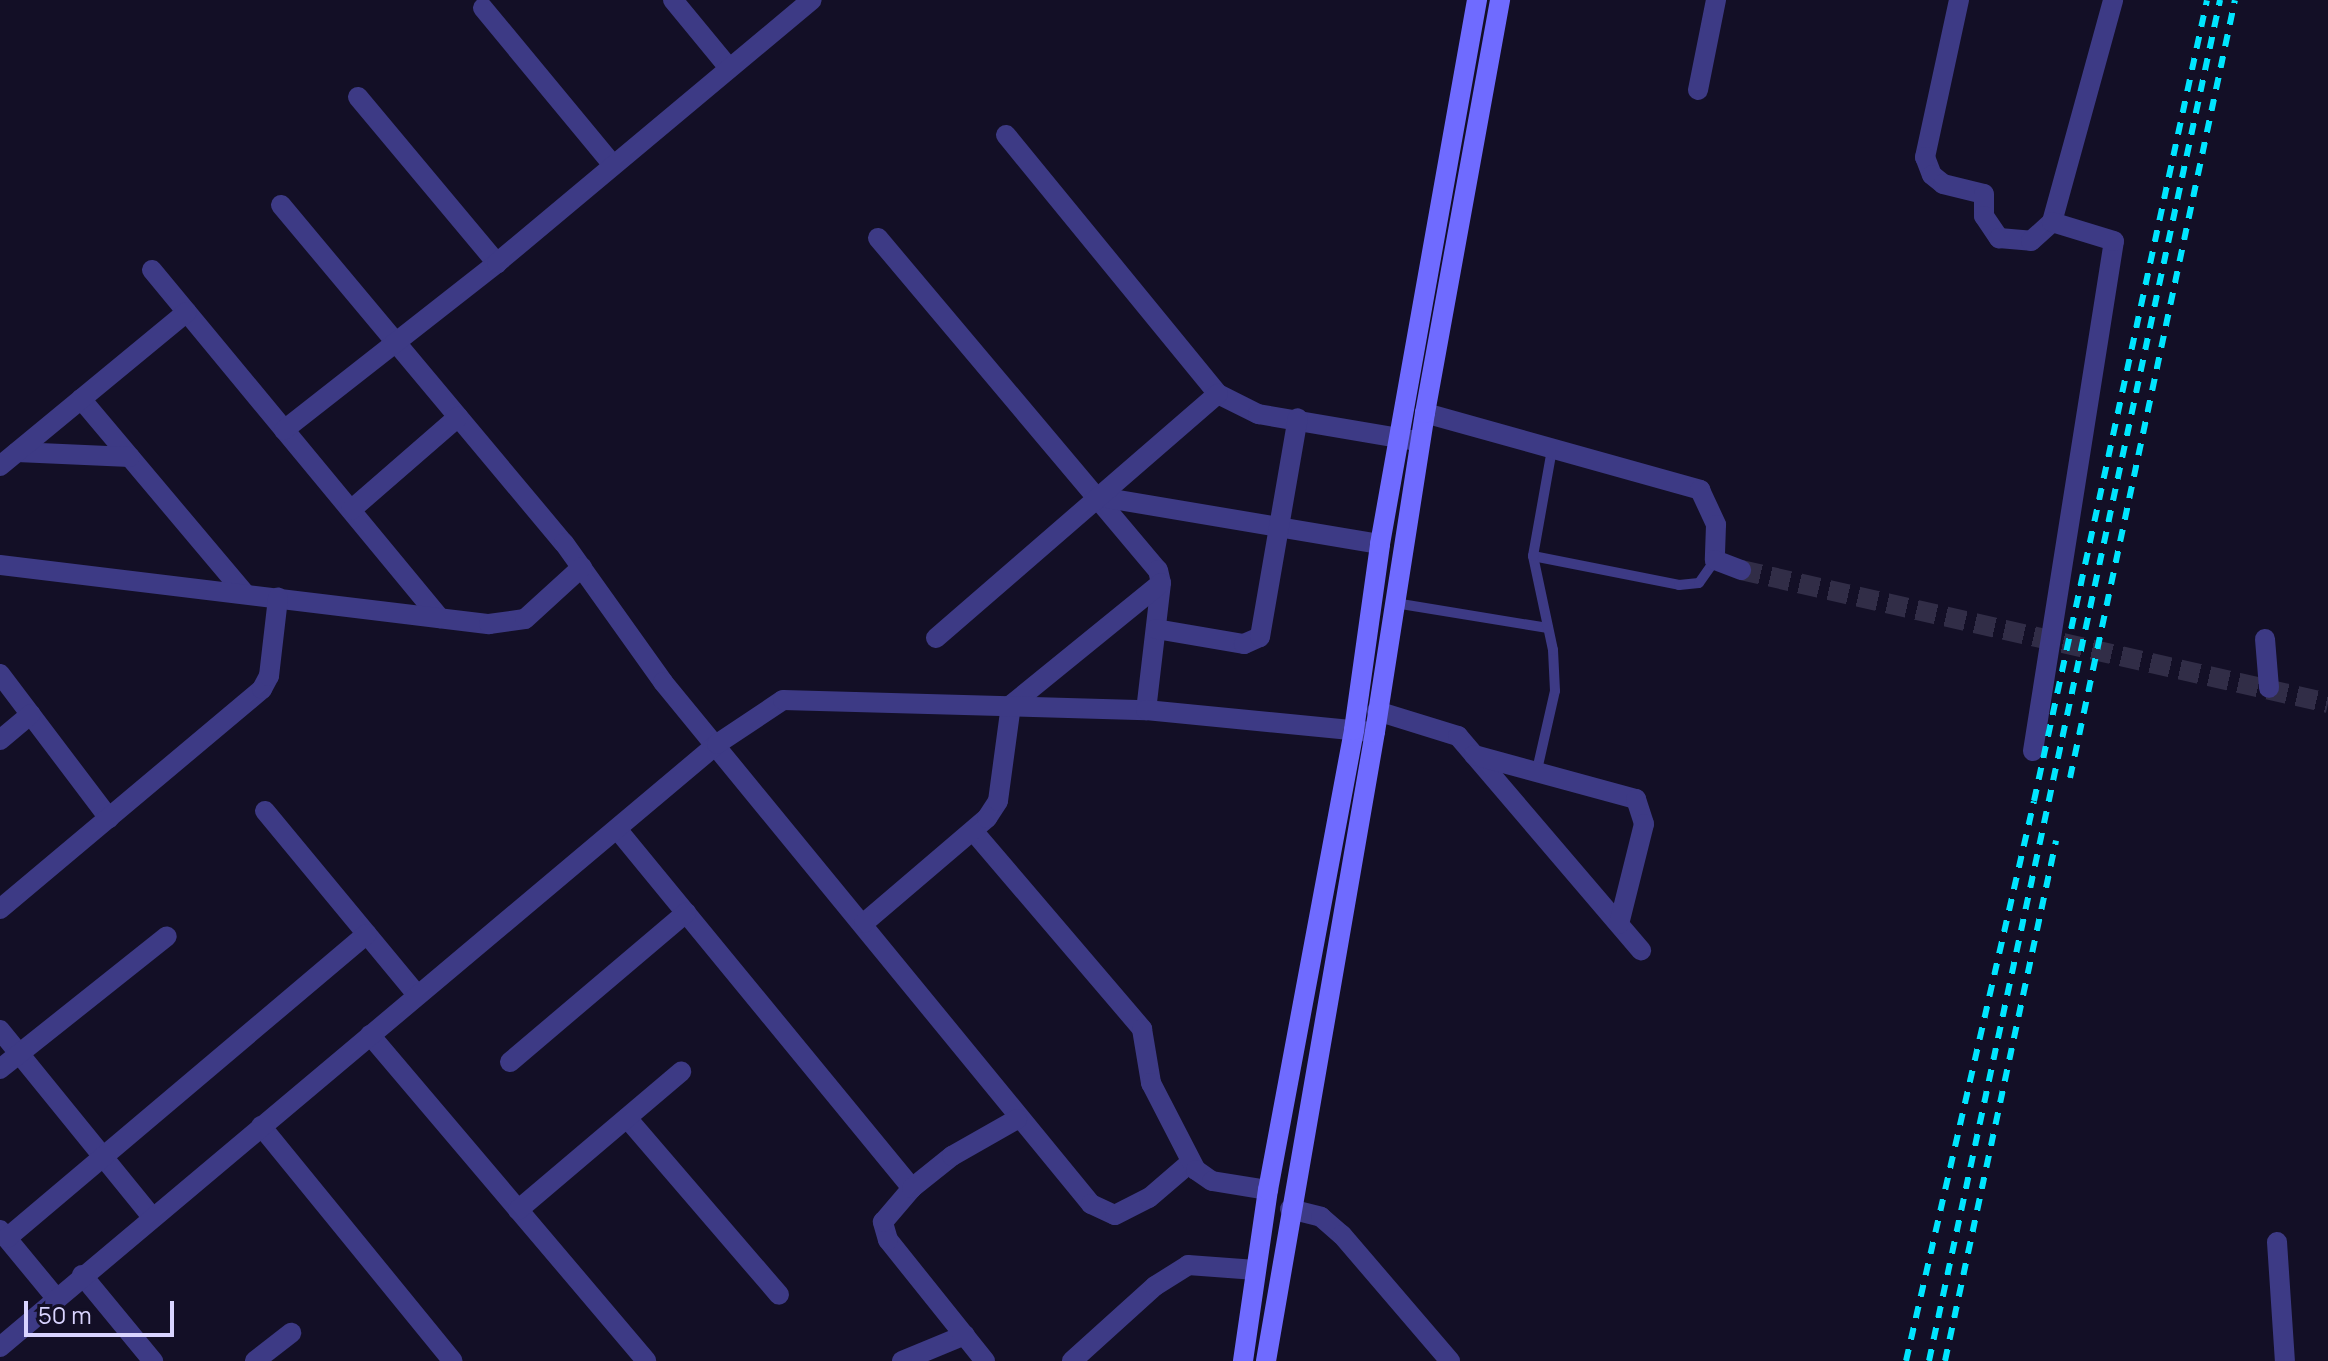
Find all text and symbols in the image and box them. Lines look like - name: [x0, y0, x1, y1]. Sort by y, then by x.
- scale bar: [28, 1285, 178, 1335]
- text: 50 m: [38, 1298, 92, 1331]

